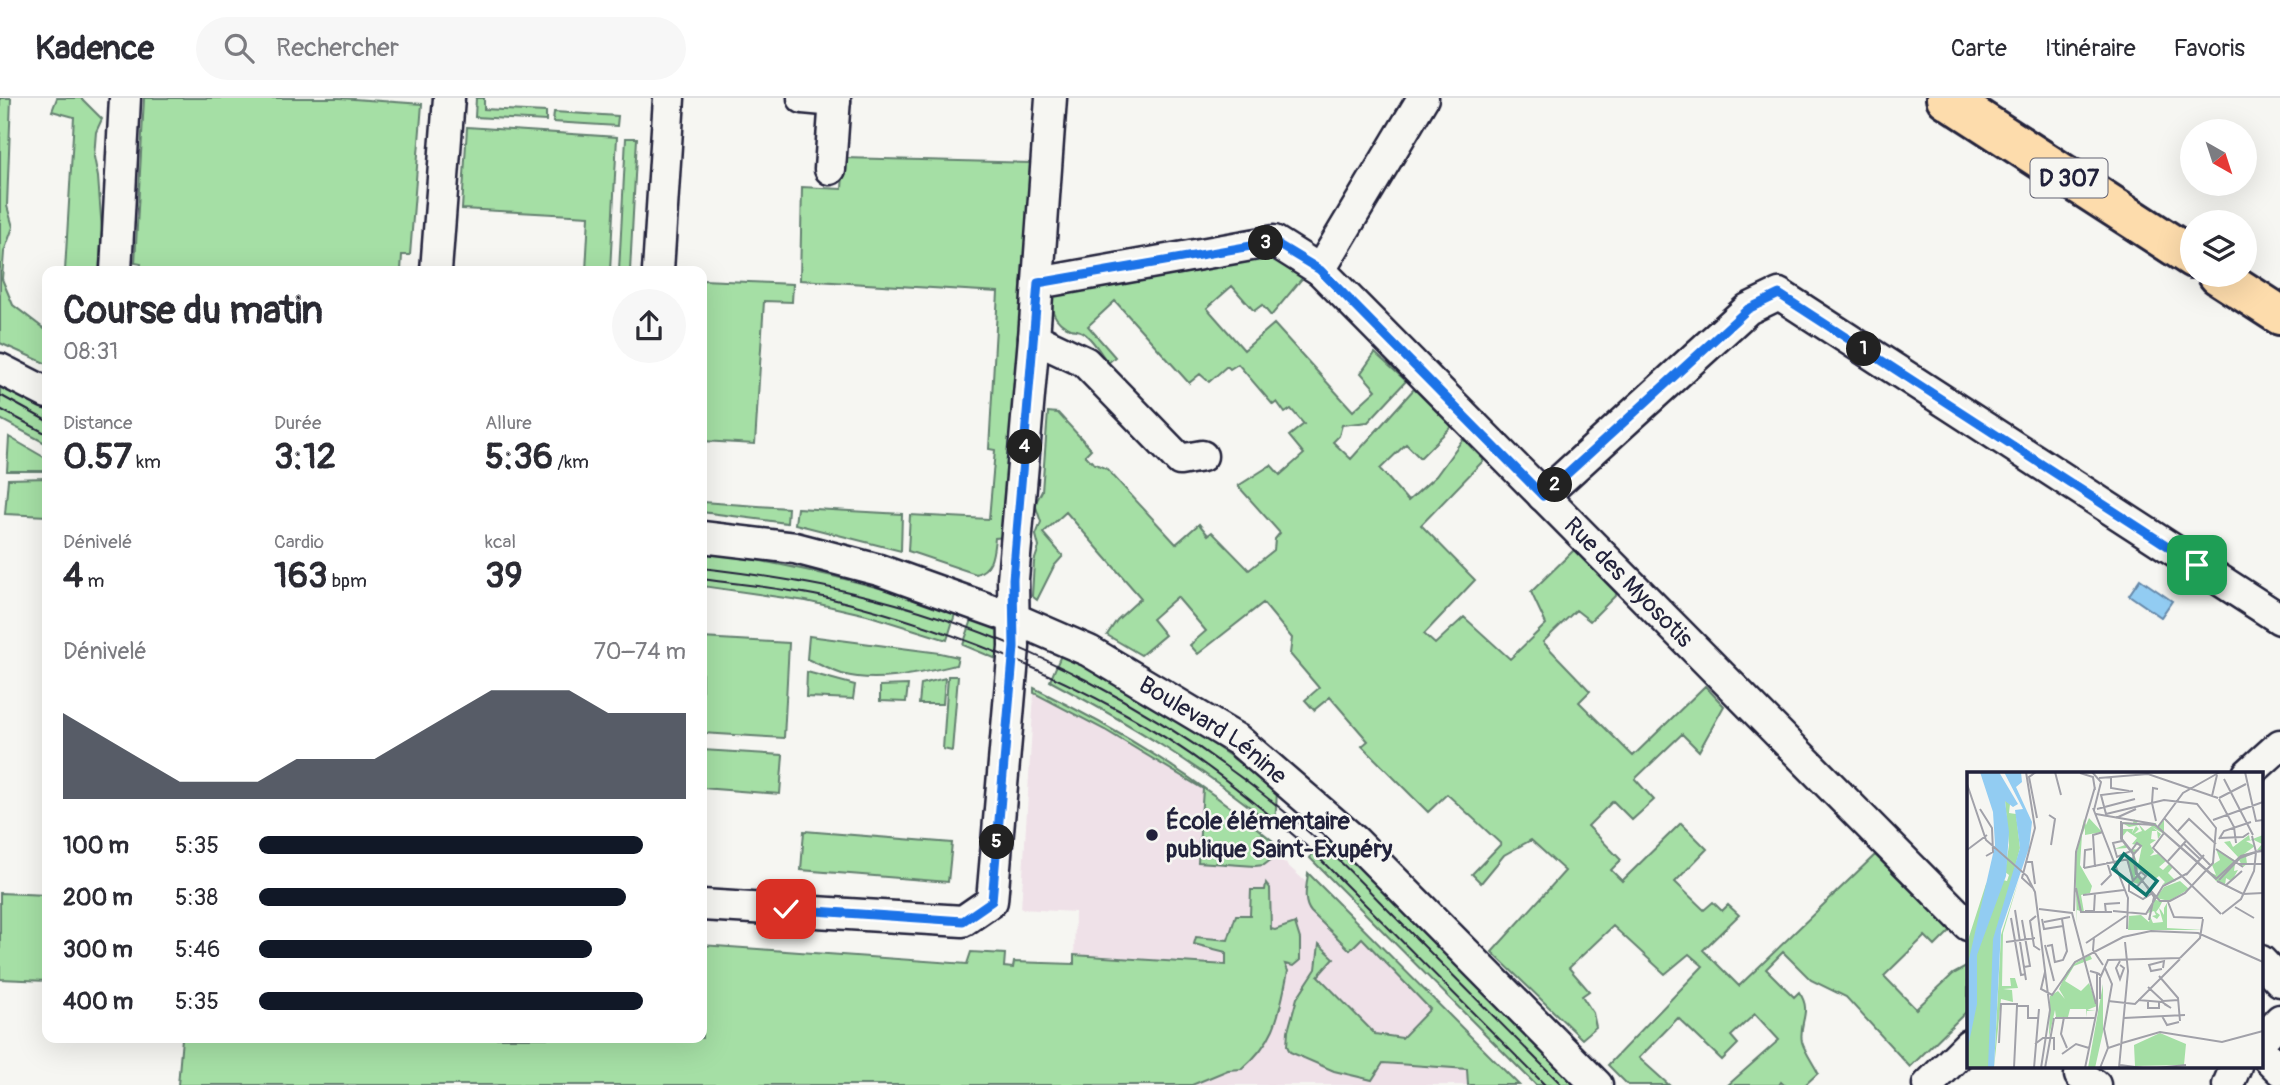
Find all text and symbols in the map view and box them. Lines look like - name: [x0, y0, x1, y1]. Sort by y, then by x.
- search box: [196, 17, 686, 80]
- text: Kadence: [35, 28, 154, 69]
- icon: search: [220, 29, 258, 67]
- text: Rechercher: [276, 32, 399, 64]
- text: Carte: [1951, 34, 2007, 63]
- text: Itinéraire: [2045, 34, 2136, 63]
- text: Favoris: [2174, 34, 2245, 63]
- north arrow: [2180, 119, 2258, 196]
- map controls: [2180, 119, 2257, 287]
- road number: D 307: [2030, 158, 2108, 198]
- button: layers: [2180, 210, 2257, 287]
- pin: 3: [1248, 226, 1284, 260]
- text: 3: [1260, 230, 1271, 254]
- text: Course du matin: [63, 287, 323, 335]
- button: share: [612, 289, 686, 363]
- pin: 1: [1846, 331, 1882, 366]
- text: 1: [1860, 336, 1867, 360]
- text: 08:31: [63, 337, 118, 366]
- text: Distance: [63, 411, 132, 435]
- text: Durée: [274, 411, 321, 435]
- text: Allure: [485, 411, 532, 435]
- pin: 4: [1007, 430, 1042, 464]
- text: 4: [1019, 434, 1030, 458]
- text: 0.57: [63, 435, 132, 479]
- text: 3:12: [274, 435, 336, 479]
- text: 5:36: [485, 435, 553, 479]
- text: km: [132, 450, 161, 474]
- text: /km: [553, 450, 589, 474]
- pin: 2: [1538, 468, 1572, 502]
- text: 2: [1549, 472, 1560, 496]
- street label: Rue des Myosotis: [1558, 511, 1699, 654]
- text: Dénivelé: [63, 530, 132, 554]
- text: Cardio: [274, 530, 324, 554]
- text: kcal: [485, 530, 516, 554]
- pin: [2167, 535, 2227, 595]
- icon: arrive: [2178, 546, 2216, 584]
- text: 4: [63, 554, 83, 598]
- text: 163: [274, 554, 328, 598]
- text: 39: [485, 554, 523, 598]
- text: m: [83, 569, 104, 593]
- text: bpm: [328, 569, 367, 593]
- text: Dénivelé: [63, 637, 147, 666]
- text: 70–74 m: [594, 637, 686, 666]
- street label: Boulevard Lénine: [1134, 670, 1293, 791]
- inset map: [1967, 772, 2262, 1068]
- place label: École élémentaire publique Saint-Exupéry: [1166, 807, 1393, 864]
- pin: 5: [979, 824, 1014, 860]
- marker: École élémentaire publique Saint-Exupéry: [1144, 827, 1160, 843]
- text: 5: [991, 829, 1002, 853]
- text: 100 m: [63, 831, 129, 860]
- text: 5:35: [175, 831, 219, 860]
- pin: [756, 879, 816, 939]
- text: 200 m: [63, 883, 133, 912]
- text: 5:38: [175, 883, 218, 912]
- icon: check: [767, 890, 805, 928]
- text: 300 m: [63, 935, 133, 964]
- text: 5:46: [175, 935, 220, 964]
- text: 400 m: [63, 987, 133, 1016]
- text: 5:35: [175, 987, 219, 1016]

